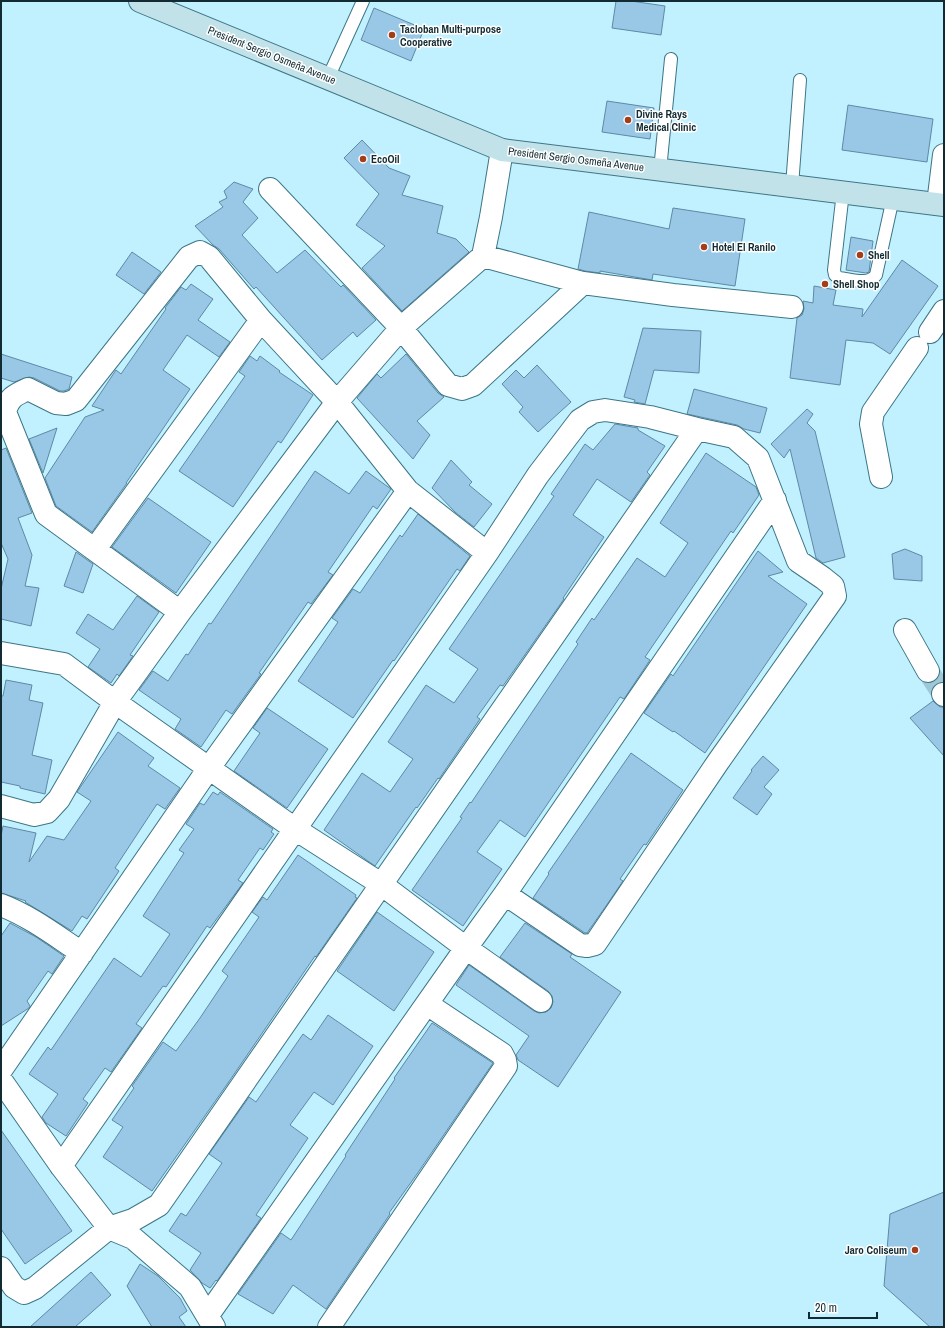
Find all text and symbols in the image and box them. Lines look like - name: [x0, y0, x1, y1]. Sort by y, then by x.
- place label: Tacloban Multi-purpose Cooperative: [400, 22, 501, 49]
- street label: President Sergio Osmeña Avenue: [206, 23, 338, 87]
- marker: Tacloban Multi-purpose Cooperative: [387, 30, 397, 40]
- place label: Divine Rays Medical Clinic: [636, 107, 696, 134]
- marker: Divine Rays Medical Clinic: [623, 115, 633, 125]
- street label: President Sergio Osmeña Avenue: [507, 144, 645, 174]
- place label: EcoOil: [371, 152, 400, 166]
- marker: EcoOil: [358, 154, 368, 164]
- place label: Hotel El Ranilo: [712, 240, 776, 254]
- marker: Hotel El Ranilo: [699, 242, 709, 252]
- place label: Shell: [868, 248, 890, 262]
- marker: Shell: [855, 250, 865, 260]
- place label: Shell Shop: [833, 277, 880, 291]
- marker: Shell Shop: [820, 279, 830, 289]
- place label: Jaro Coliseum: [845, 1243, 907, 1257]
- marker: Jaro Coliseum: [910, 1245, 920, 1255]
- scale bar: [809, 1294, 877, 1320]
- text: 20 m: [815, 1300, 837, 1316]

